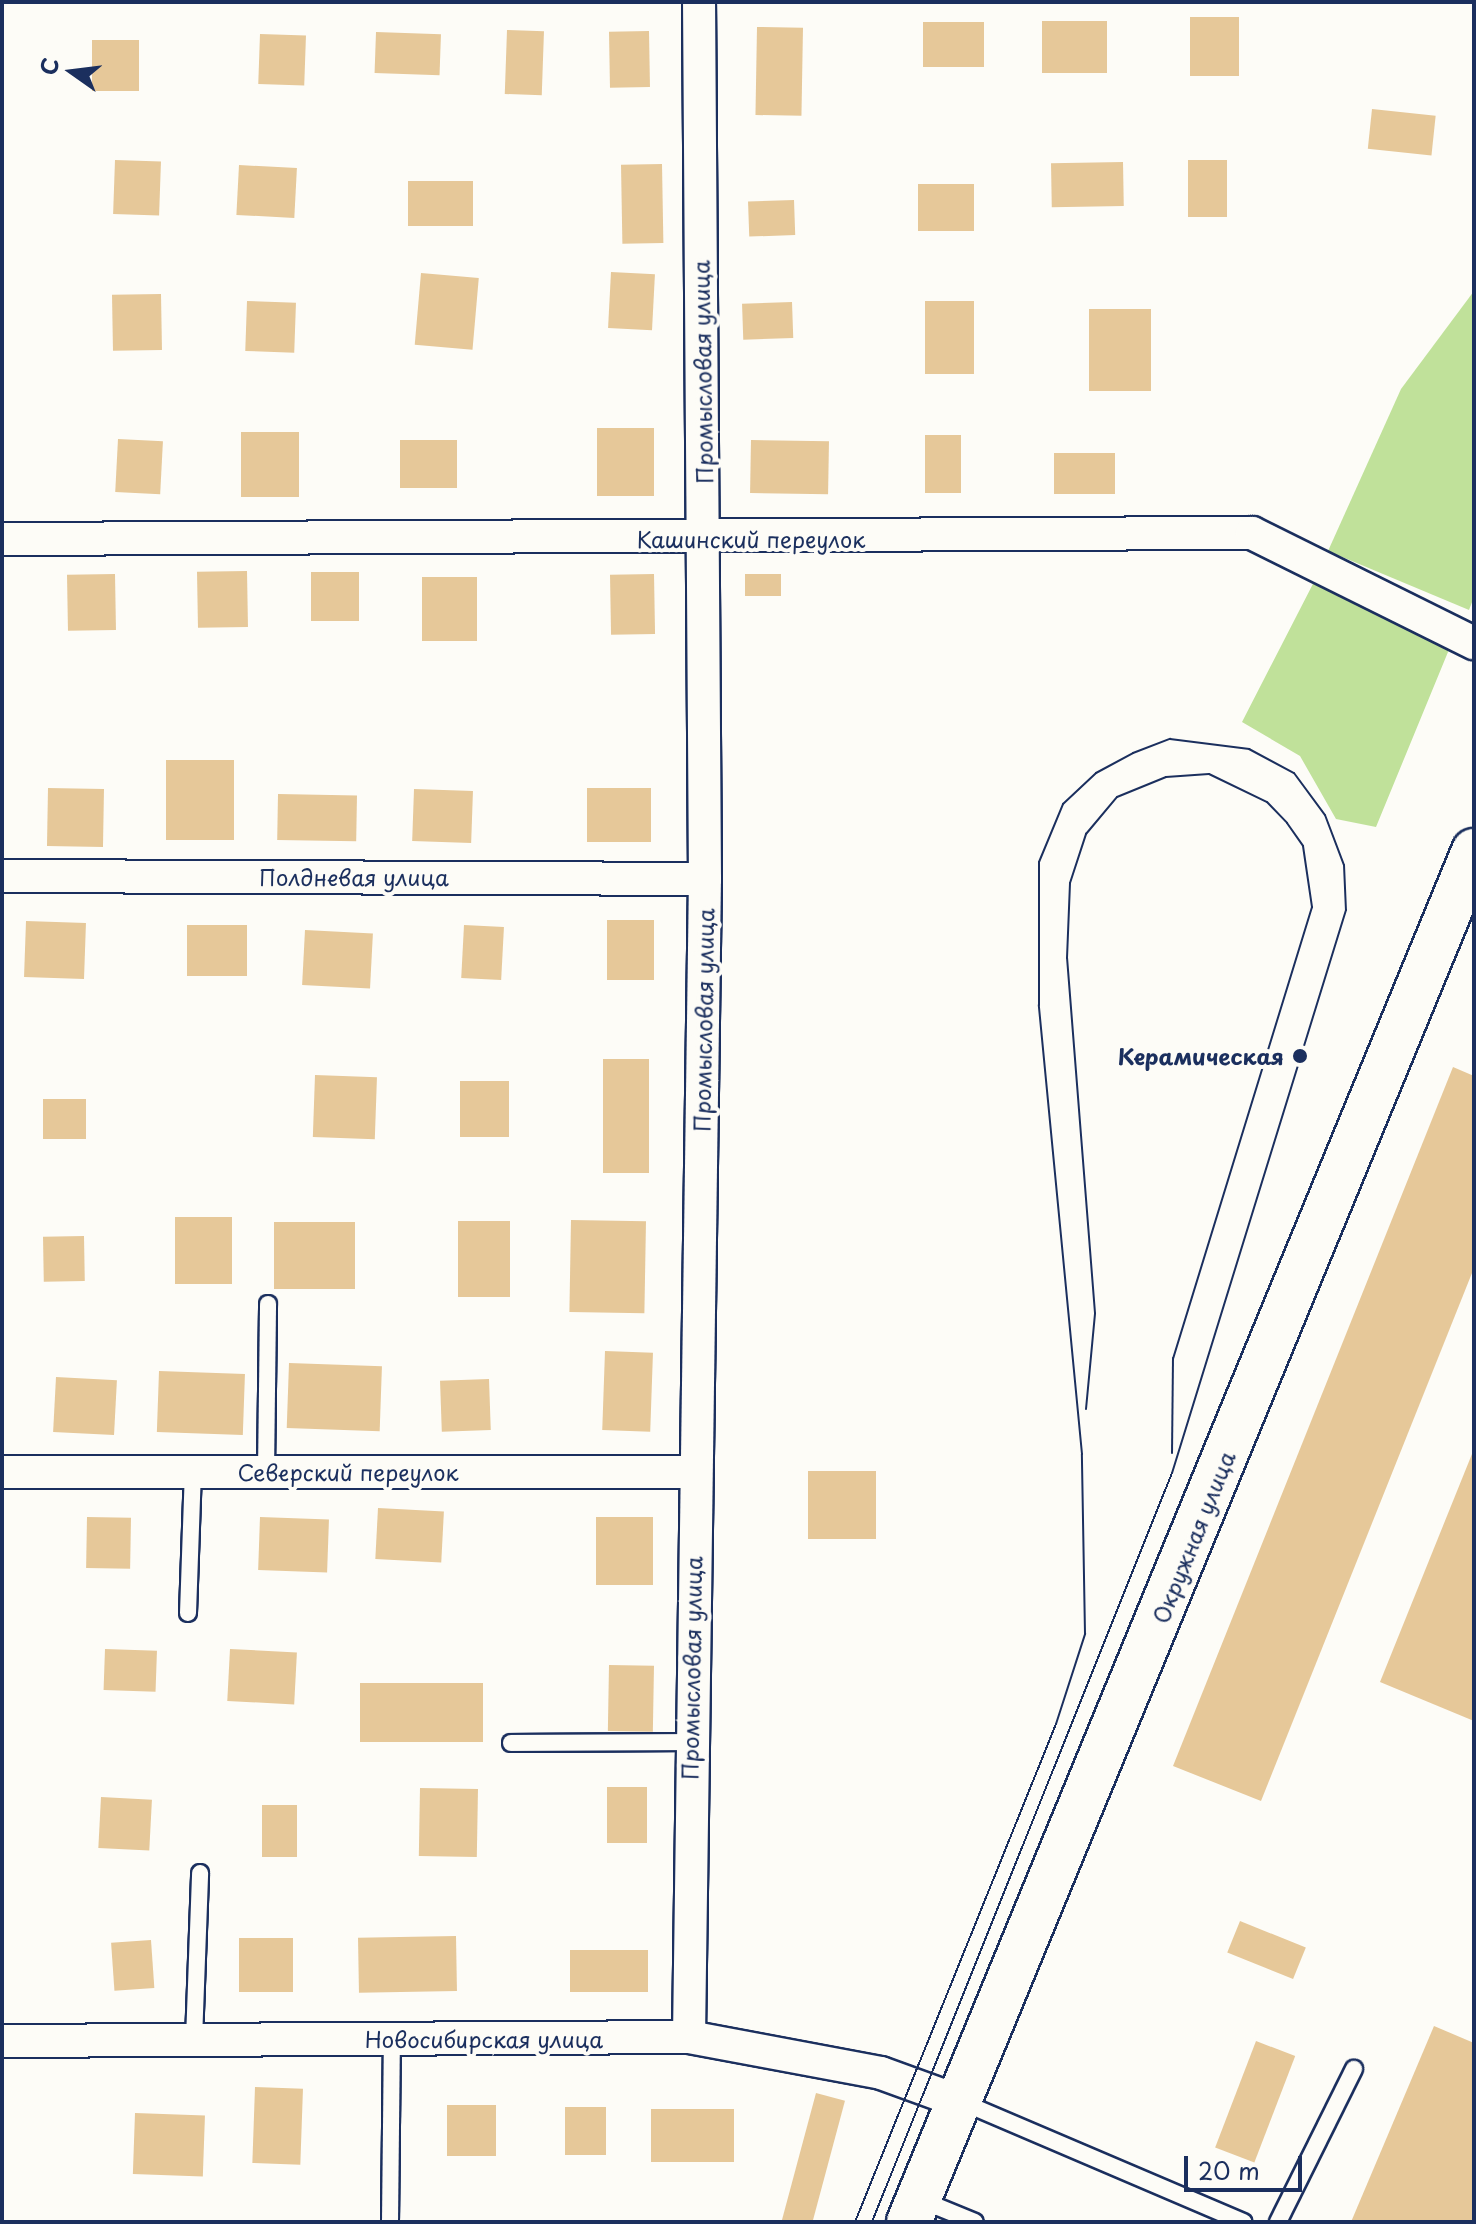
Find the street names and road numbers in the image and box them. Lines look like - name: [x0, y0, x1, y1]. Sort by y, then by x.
- street label: Промысловая улица: [687, 260, 717, 484]
- street label: Кашинский переулок: [637, 526, 865, 552]
- street label: Полдневая улица: [259, 864, 449, 890]
- street label: Промысловая улица: [688, 908, 718, 1132]
- street label: Окружная улица: [1146, 1446, 1240, 1628]
- street label: Северский переулок: [238, 1459, 458, 1485]
- street label: Промысловая улица: [676, 1556, 706, 1780]
- street label: Новосибирская улица: [364, 2026, 604, 2052]

